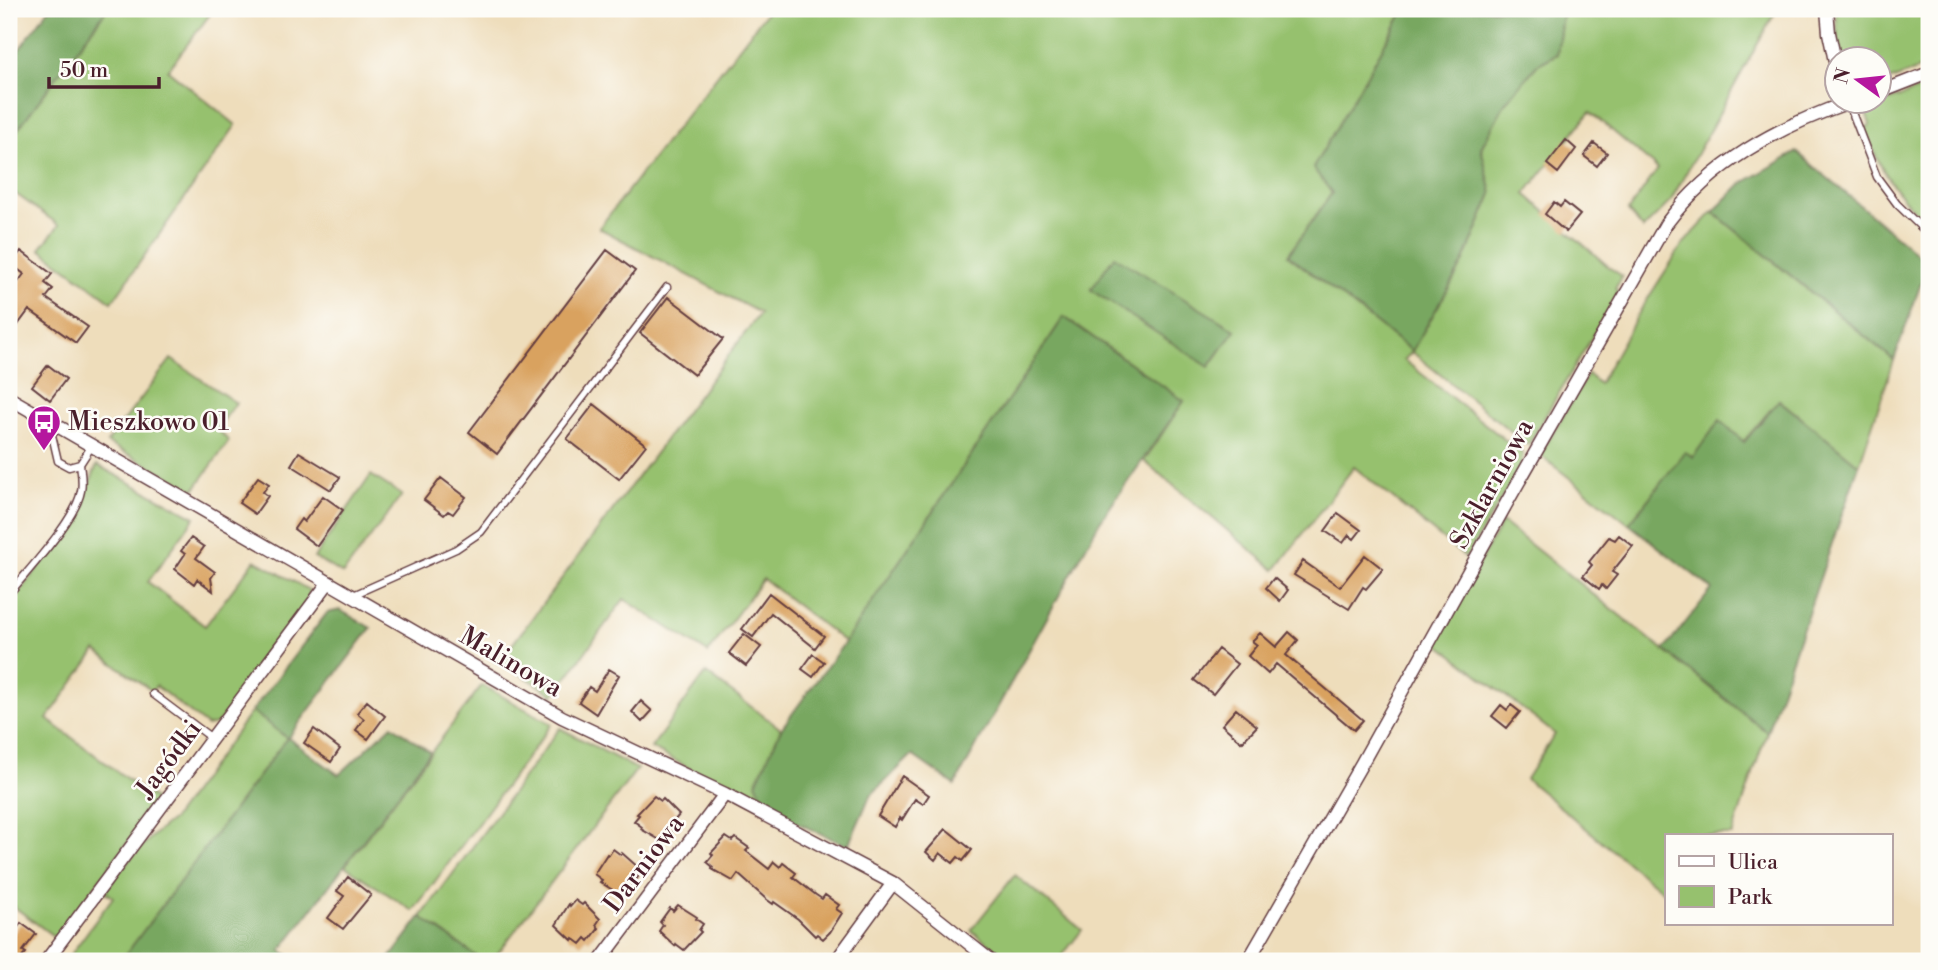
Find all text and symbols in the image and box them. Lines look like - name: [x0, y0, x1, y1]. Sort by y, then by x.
- scale bar: [49, 46, 159, 90]
- north arrow: [1822, 46, 1892, 116]
- text: 50 m: [60, 58, 108, 84]
- text: N: [1829, 65, 1856, 86]
- bus stop icon: Mieszkowo 01: [25, 403, 63, 452]
- place label: Mieszkowo 01: [68, 406, 229, 438]
- street label: Szklarniowa: [1443, 413, 1541, 554]
- street label: Malinowa: [454, 620, 569, 705]
- street label: Jagódki: [129, 714, 209, 805]
- street label: Darniowa: [597, 808, 692, 919]
- legend: [1665, 834, 1892, 925]
- text: Ulica: [1728, 850, 1778, 876]
- text: Park: [1728, 885, 1773, 911]

